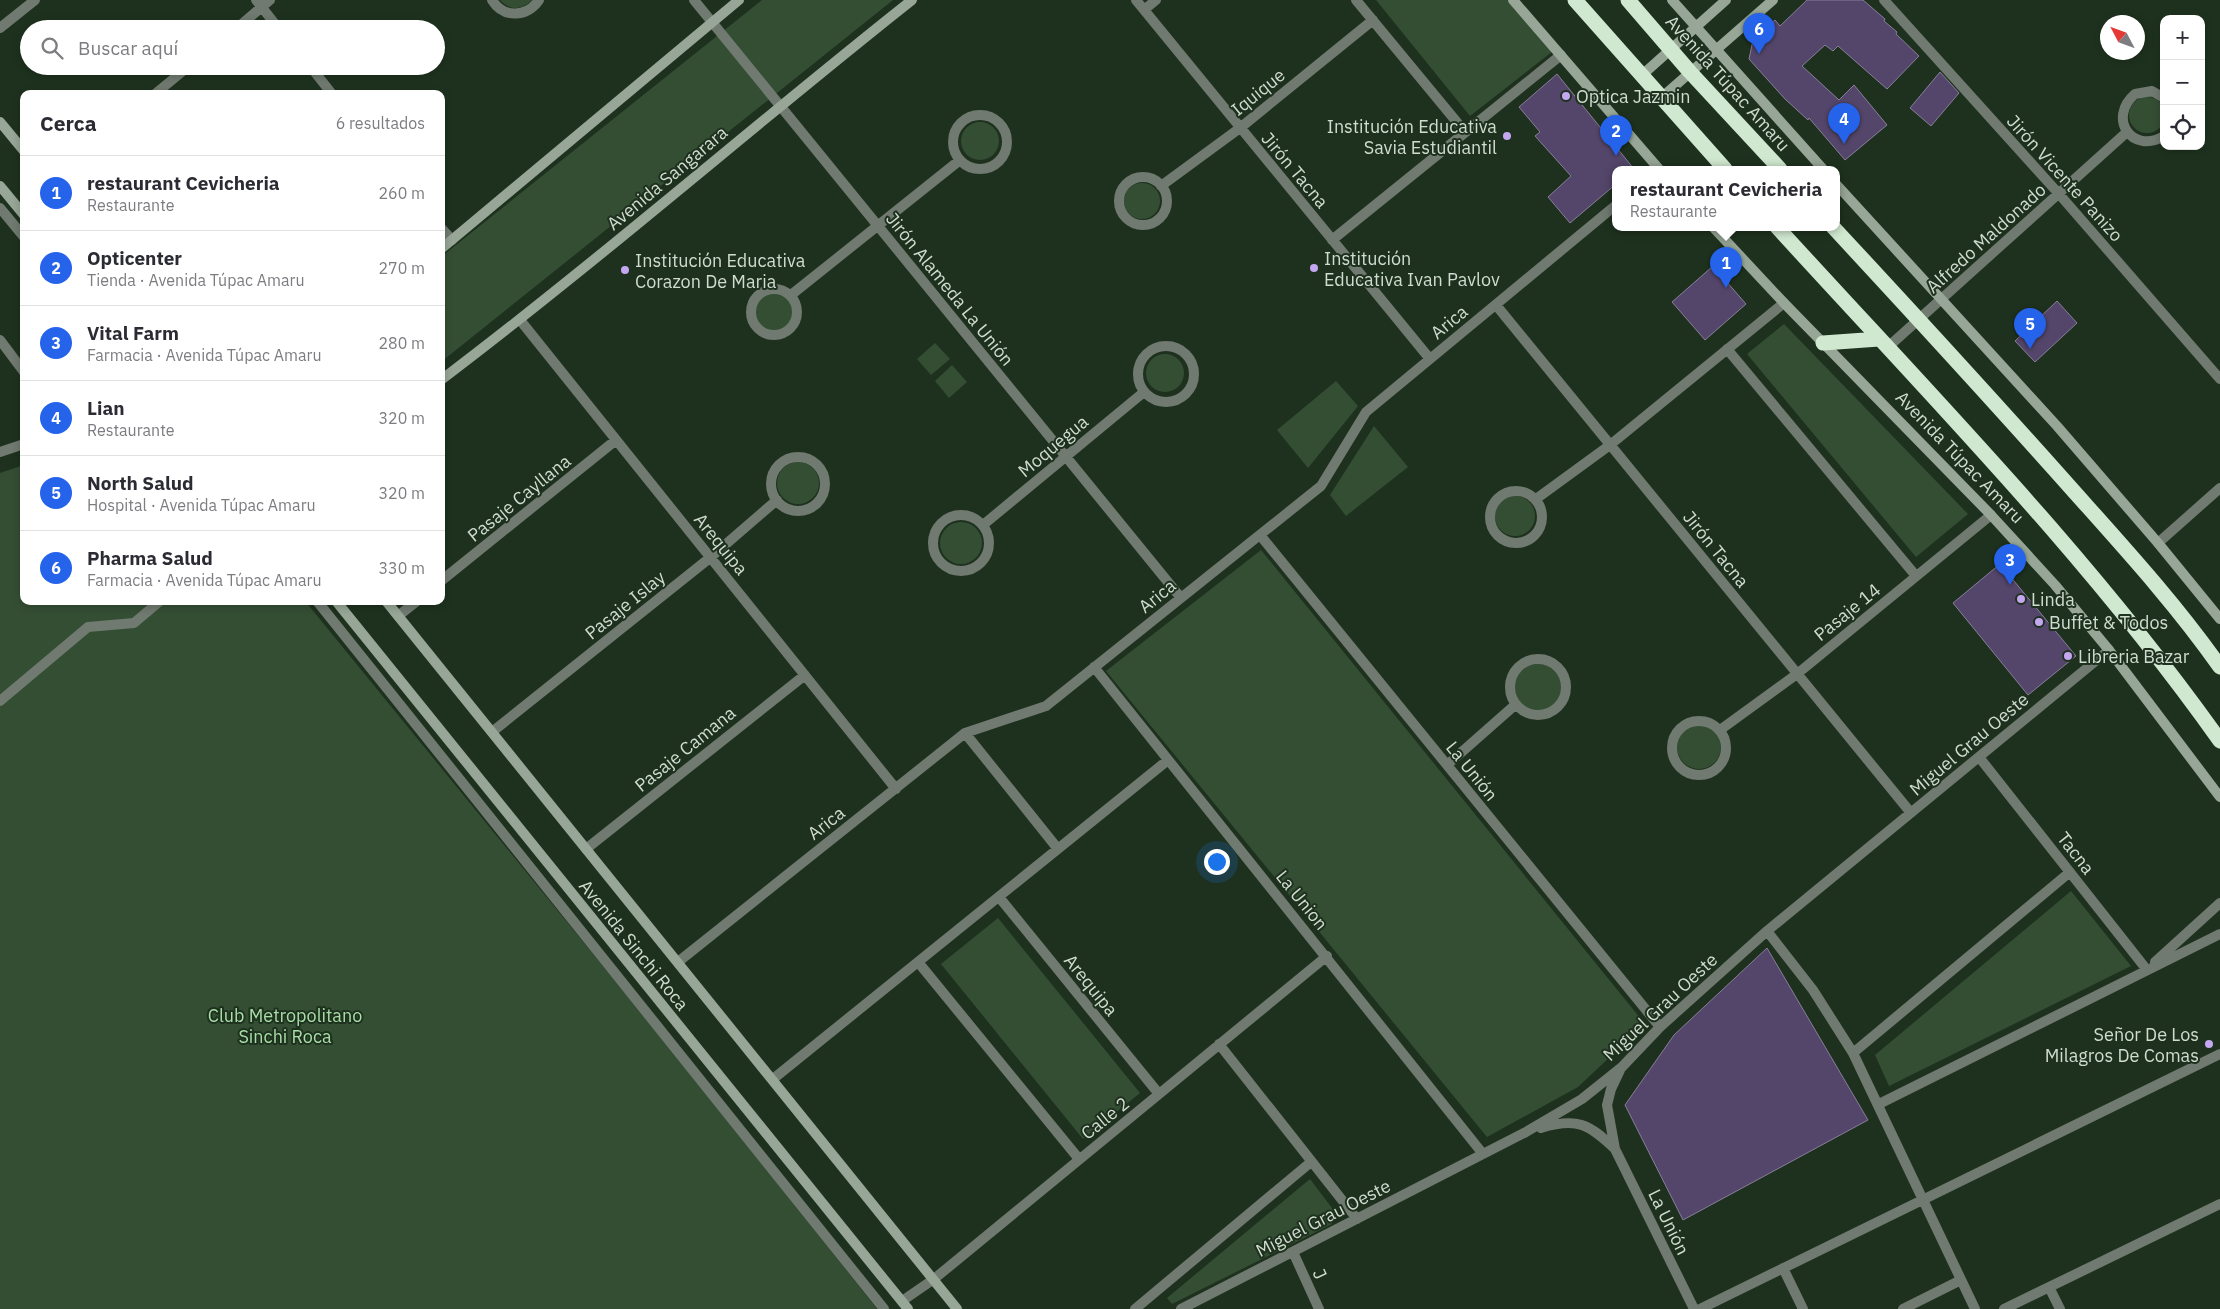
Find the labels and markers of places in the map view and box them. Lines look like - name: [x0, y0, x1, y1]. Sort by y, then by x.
- pin: 6: [1743, 13, 1775, 54]
- place label: Optica Jazmin: [1576, 85, 1690, 108]
- marker: Optica Jazmin: [1560, 90, 1572, 102]
- pin: 4: [1828, 103, 1860, 144]
- place label: Institución Educativa Savia Estudiantil: [1327, 115, 1497, 159]
- pin: 2: [1600, 115, 1632, 156]
- marker: Institución Educativa Savia Estudiantil: [1501, 130, 1513, 142]
- place label: Institución Educativa Ivan Pavlov: [1324, 247, 1500, 291]
- pin: 1: [1710, 247, 1742, 288]
- place label: Institución Educativa Corazon De Maria: [635, 249, 806, 293]
- marker: Institución Educativa Ivan Pavlov: [1308, 262, 1320, 274]
- marker: Institución Educativa Corazon De Maria: [619, 264, 631, 276]
- pin: 5: [2014, 308, 2046, 349]
- pin: 3: [1994, 544, 2026, 585]
- place label: Linda: [2031, 588, 2075, 611]
- marker: Linda: [2015, 593, 2027, 605]
- place label: Buffet & Todos: [2049, 611, 2168, 634]
- marker: Buffet & Todos: [2033, 616, 2045, 628]
- place label: Libreria Bazar: [2078, 645, 2190, 668]
- marker: Libreria Bazar: [2062, 650, 2074, 662]
- place label: Señor De Los Milagros De Comas: [2045, 1023, 2199, 1067]
- marker: Señor De Los Milagros De Comas: [2203, 1038, 2215, 1050]

